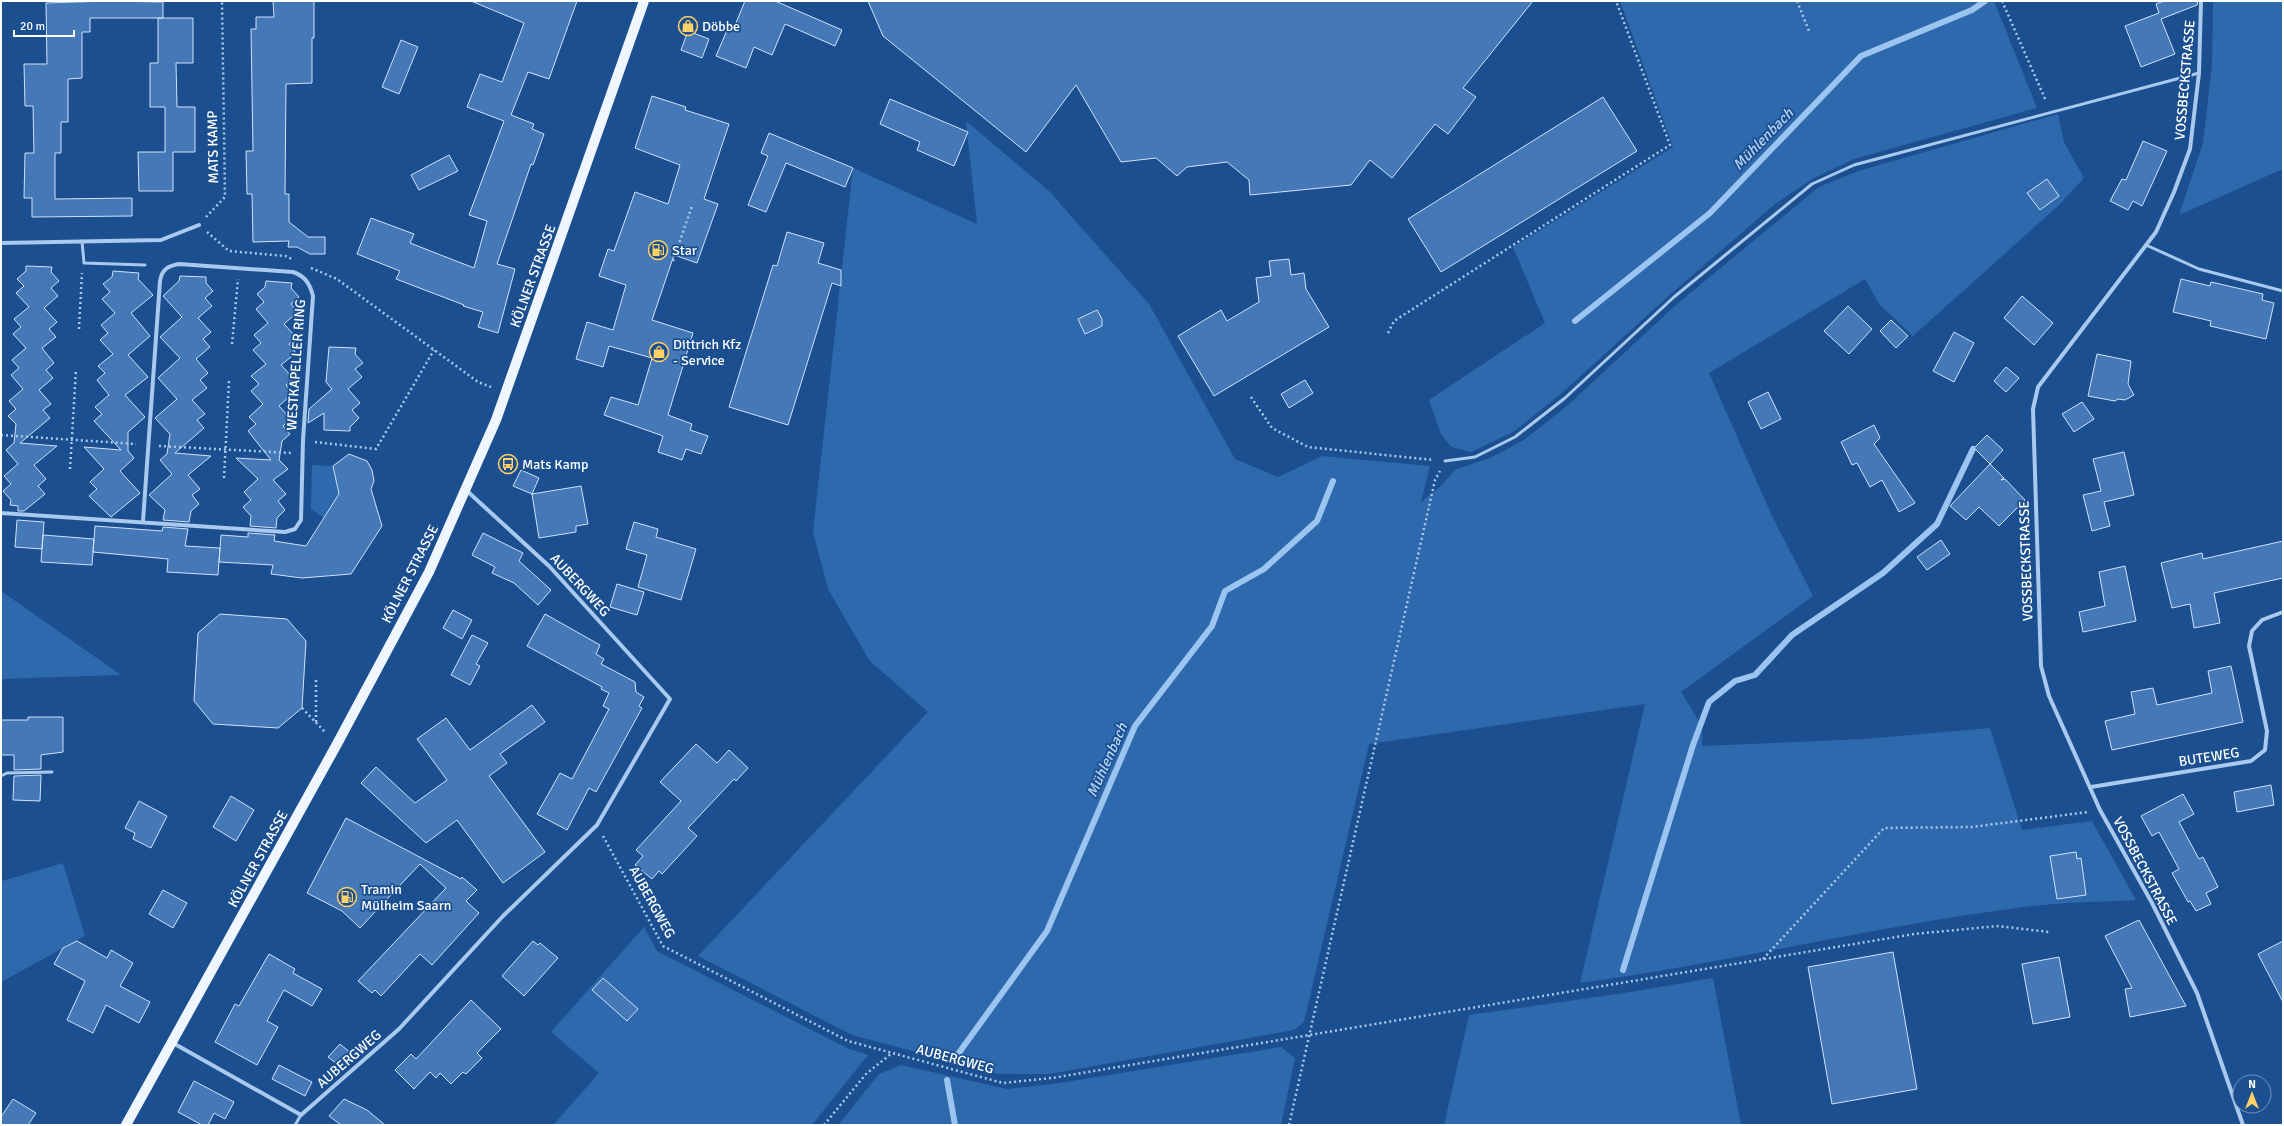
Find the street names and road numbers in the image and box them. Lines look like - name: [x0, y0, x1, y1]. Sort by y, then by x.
- street label: VOSSBECKSTRASSE: [2171, 19, 2199, 141]
- street label: MATS KAMP: [204, 110, 222, 184]
- street label: KÖLNER STRASSE: [506, 222, 560, 330]
- street label: WESTKAPELLER RING: [283, 299, 309, 431]
- street label: VOSSBECKSTRASSE: [2015, 500, 2037, 622]
- street label: KÖLNER STRASSE: [378, 522, 442, 626]
- street label: AUBERGWEG: [547, 550, 613, 620]
- street label: BUTEWEG: [2177, 744, 2241, 770]
- street label: KÖLNER STRASSE: [224, 807, 292, 910]
- street label: VOSSBECKSTRASSE: [2109, 814, 2181, 928]
- street label: AUBERGWEG: [625, 863, 679, 941]
- street label: AUBERGWEG: [313, 1026, 385, 1092]
- street label: AUBERGWEG: [914, 1040, 996, 1078]

